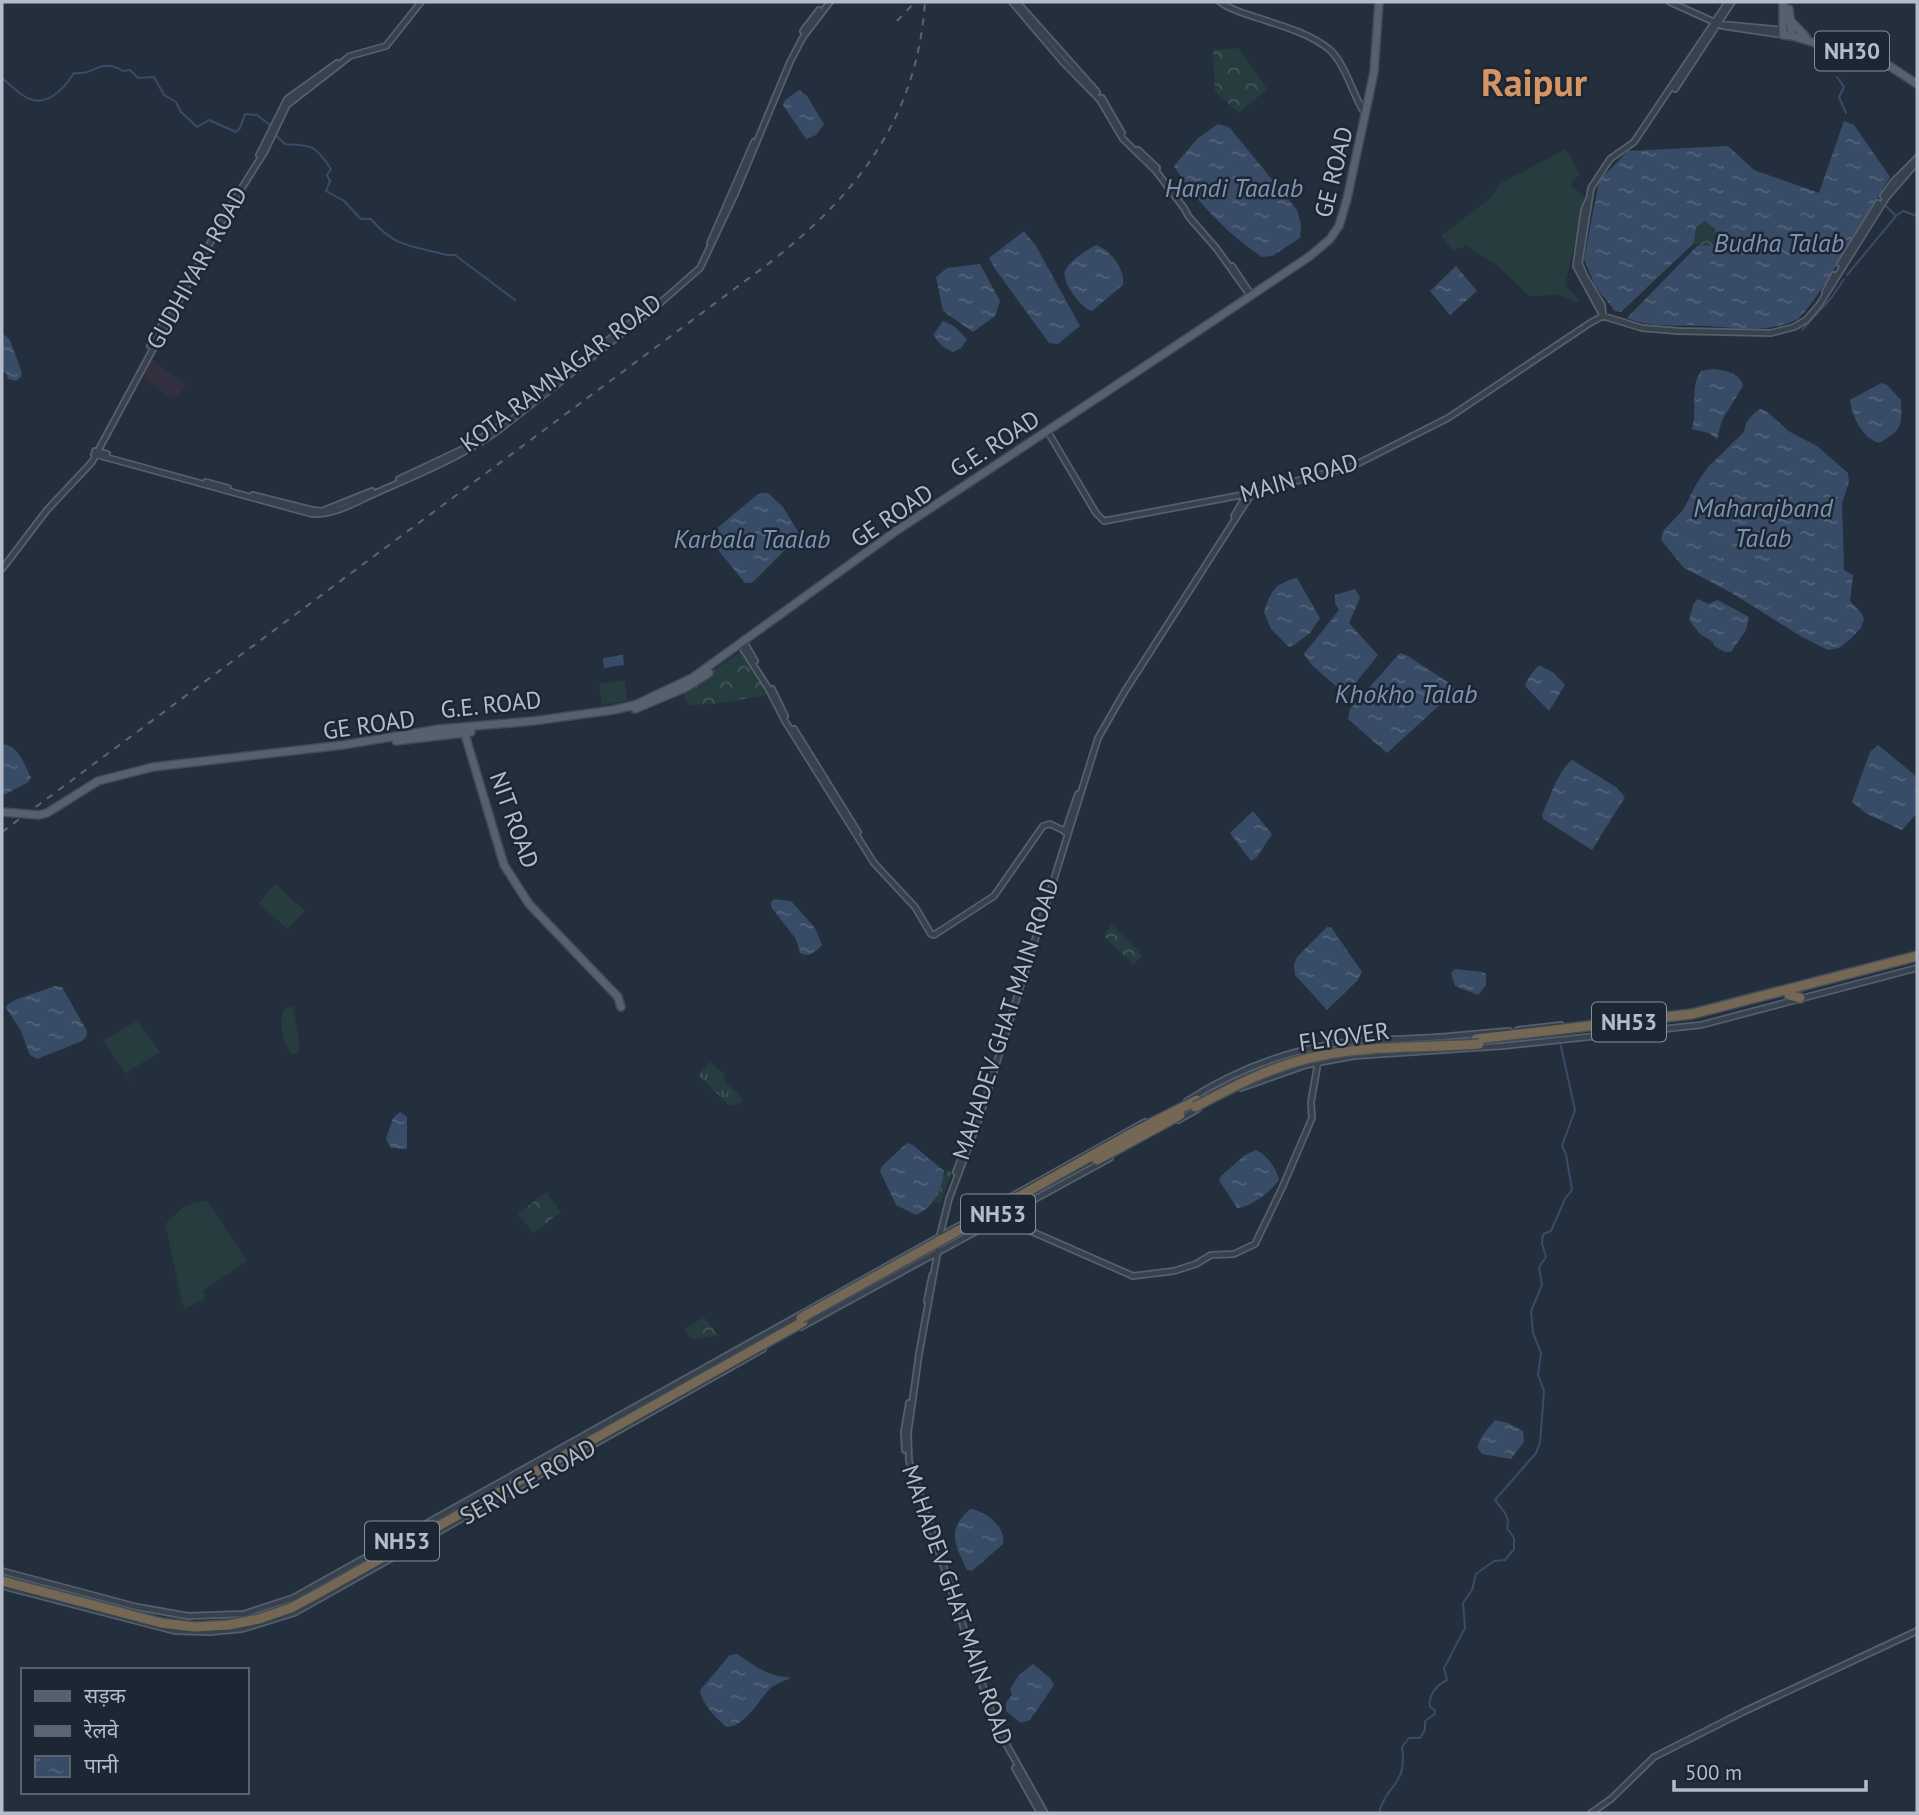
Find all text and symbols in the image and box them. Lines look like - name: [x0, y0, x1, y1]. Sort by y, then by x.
- road number: NH30: [1815, 32, 1889, 70]
- district label: Raipur: [1481, 57, 1588, 106]
- street label: GE ROAD: [1307, 123, 1360, 221]
- water label: Handi Taalab: [1165, 171, 1303, 204]
- street label: GUDHIYARI ROAD: [139, 181, 254, 355]
- water label: Budha Talab: [1714, 226, 1844, 259]
- street label: KOTA RAMNAGAR ROAD: [454, 287, 668, 459]
- street label: G.E. ROAD: [944, 403, 1046, 484]
- street label: MAIN ROAD: [1236, 446, 1361, 509]
- street label: GE ROAD: [845, 477, 939, 554]
- water label: Maharajband Talab: [1693, 491, 1833, 554]
- water label: Karbala Taalab: [674, 522, 831, 555]
- water label: Khokho Talab: [1334, 677, 1478, 710]
- street label: G.E. ROAD: [439, 684, 543, 725]
- street label: GE ROAD: [321, 703, 417, 746]
- street label: NIT ROAD: [483, 767, 546, 872]
- street label: MAHADEV GHAT MAIN ROAD: [945, 874, 1066, 1164]
- road number: NH53: [1592, 1002, 1666, 1042]
- street label: FLYOVER: [1297, 1015, 1391, 1058]
- road number: NH53: [961, 1194, 1035, 1233]
- street label: SERVICE ROAD: [454, 1431, 601, 1532]
- street label: MAHADEV GHAT MAIN ROAD: [895, 1461, 1020, 1749]
- road number: NH53: [365, 1522, 439, 1560]
- legend: [21, 1668, 248, 1794]
- text: सड़क: [84, 1682, 126, 1709]
- text: रेलवे: [83, 1717, 119, 1744]
- scale bar: [1674, 1748, 1867, 1792]
- text: पानी: [84, 1752, 119, 1779]
- text: 500 m: [1685, 1759, 1742, 1786]

